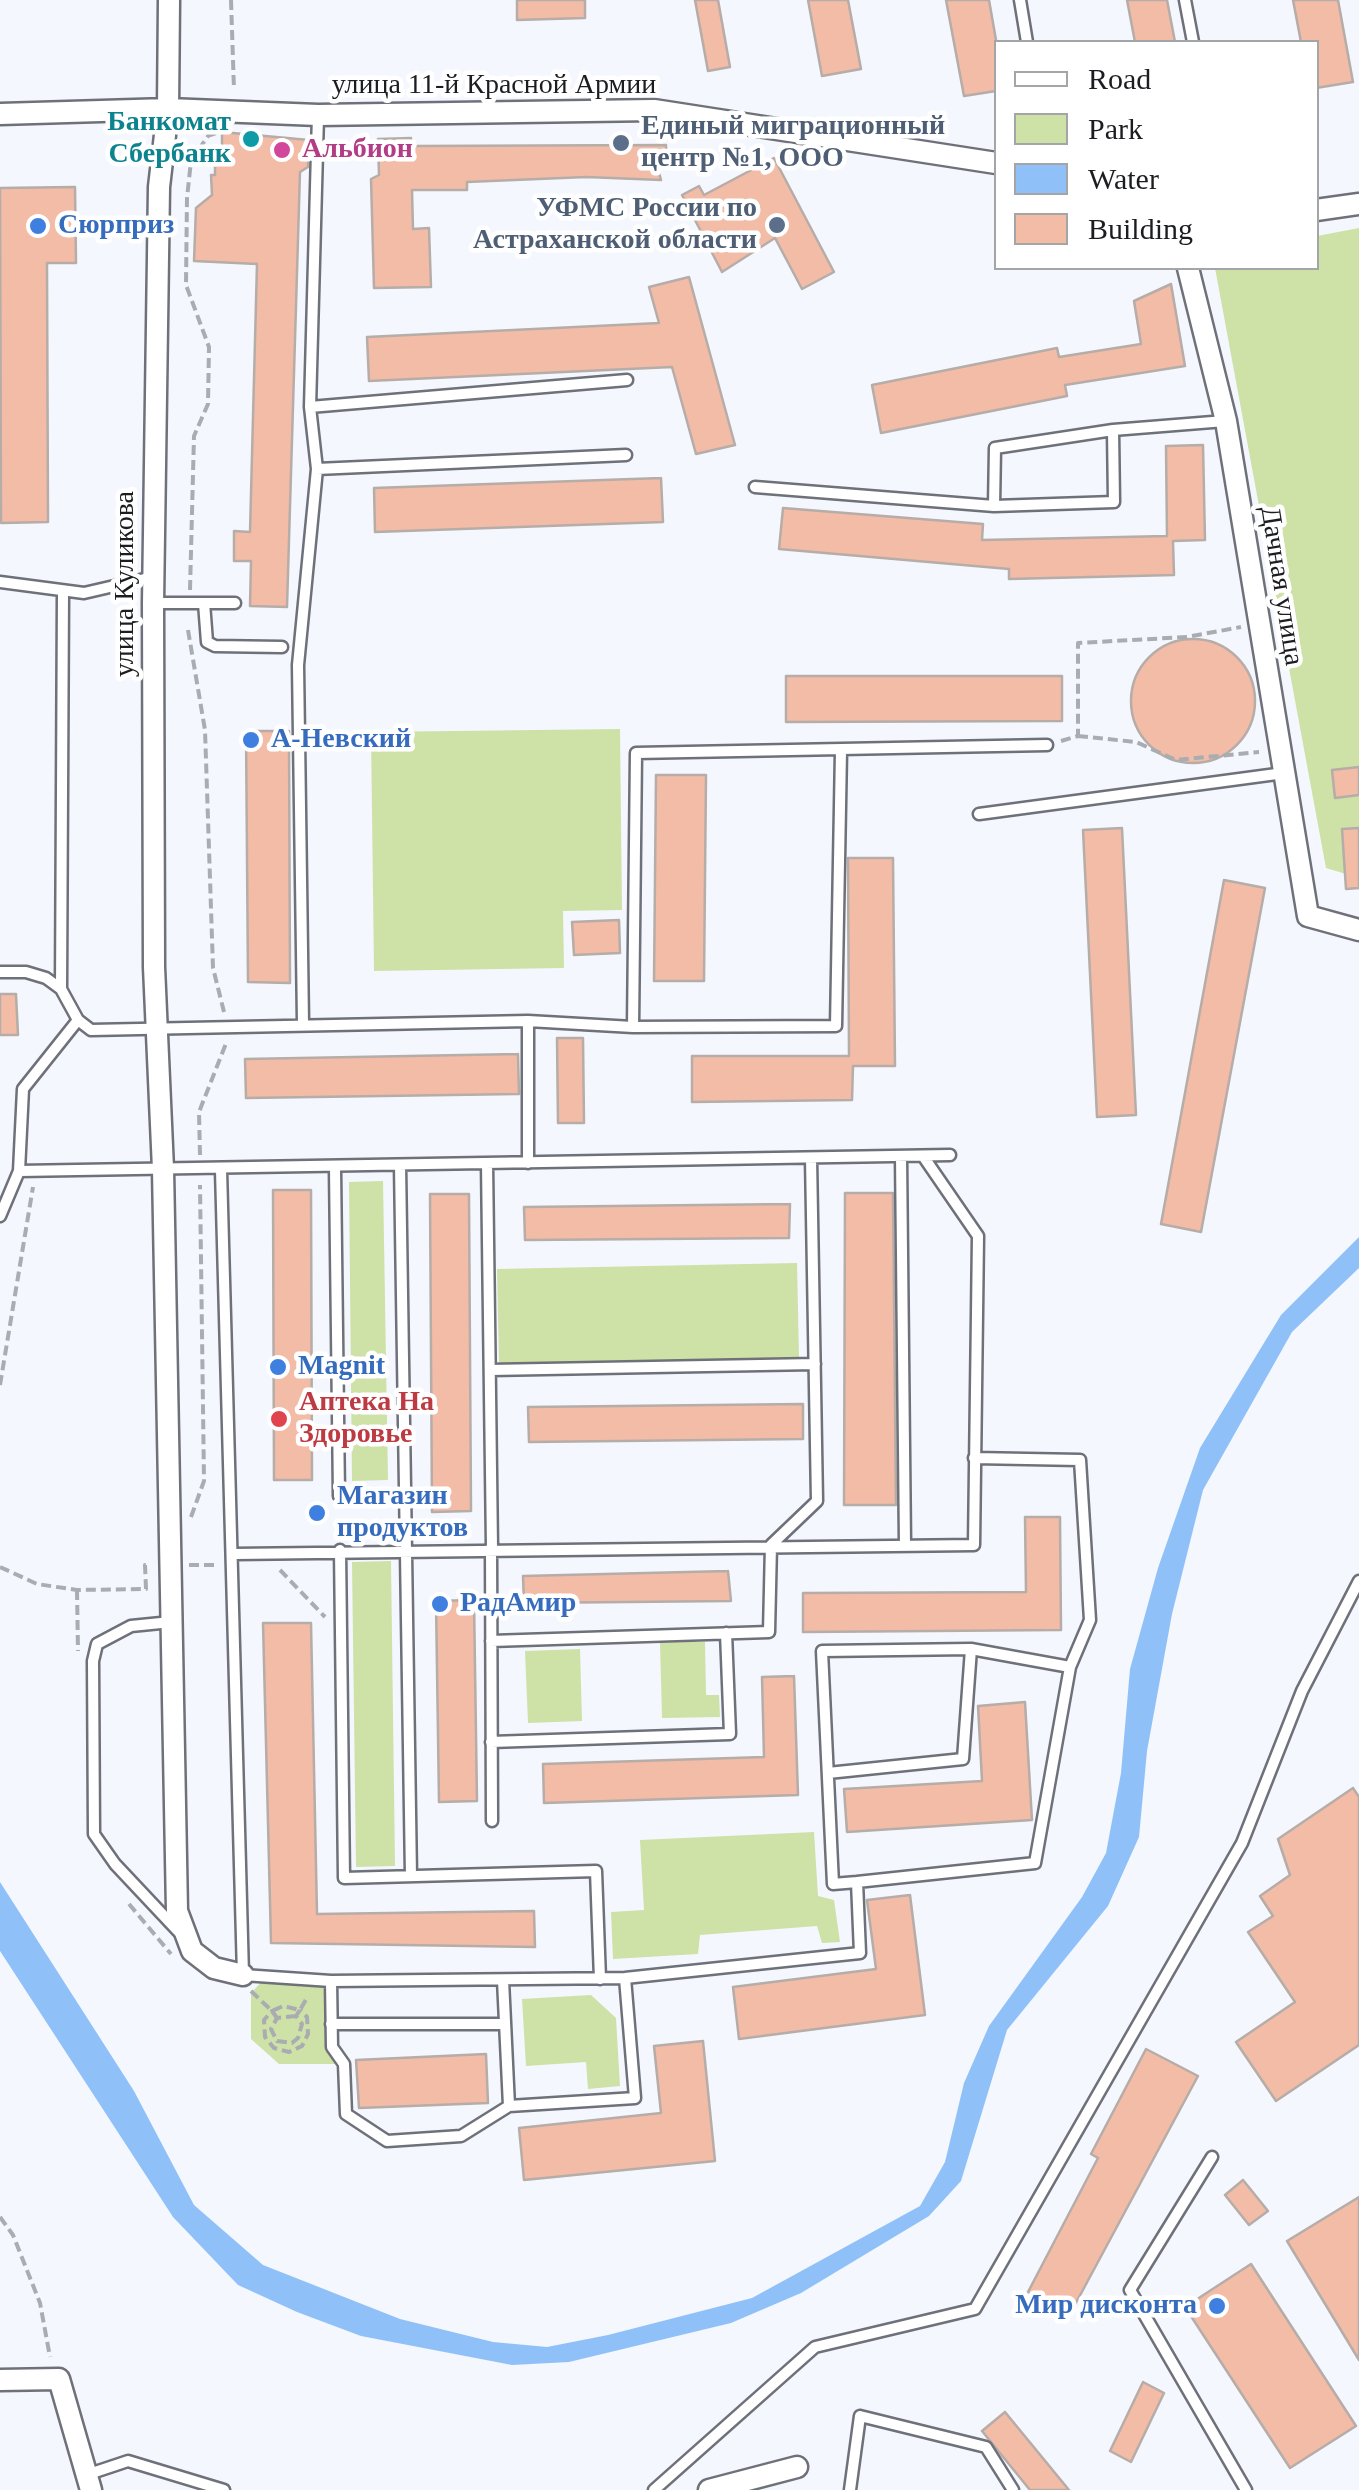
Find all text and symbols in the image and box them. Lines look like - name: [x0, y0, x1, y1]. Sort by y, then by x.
- legend: [994, 40, 1319, 270]
- text: Road: [1088, 62, 1151, 95]
- street label: улица 11-й Красной Армии: [332, 69, 656, 103]
- place label: Банкомат Сбербанк: [107, 106, 231, 172]
- place label: Единый миграционный центр №1, ООО: [641, 110, 945, 176]
- text: Park: [1088, 112, 1143, 145]
- marker: Банкомат Сбербанк: [240, 128, 262, 150]
- marker: Единый миграционный центр №1, ООО: [610, 132, 632, 154]
- place label: Альбион: [302, 133, 413, 167]
- marker: Альбион: [271, 139, 293, 161]
- text: Water: [1088, 162, 1159, 195]
- place label: УФМС России по Астраханской области: [473, 192, 757, 258]
- place label: Сюрприз: [58, 209, 174, 243]
- text: Building: [1088, 212, 1193, 245]
- marker: УФМС России по Астраханской области: [766, 214, 788, 236]
- marker: Сюрприз: [27, 215, 49, 237]
- street label: улица Куликова: [109, 491, 143, 677]
- street label: Дачная улица: [1252, 504, 1310, 668]
- place label: А-Невский: [271, 723, 411, 757]
- marker: А-Невский: [240, 729, 262, 751]
- place label: Magnit: [298, 1350, 385, 1384]
- marker: Magnit: [267, 1356, 289, 1378]
- place label: Аптека На Здоровье: [299, 1386, 434, 1452]
- marker: Аптека На Здоровье: [268, 1408, 290, 1430]
- place label: Магазин продуктов: [337, 1480, 468, 1546]
- marker: Магазин продуктов: [306, 1502, 328, 1524]
- place label: РадАмир: [460, 1587, 576, 1621]
- marker: РадАмир: [429, 1593, 451, 1615]
- place label: Мир дисконта: [1015, 2289, 1197, 2323]
- marker: Мир дисконта: [1206, 2295, 1228, 2317]

